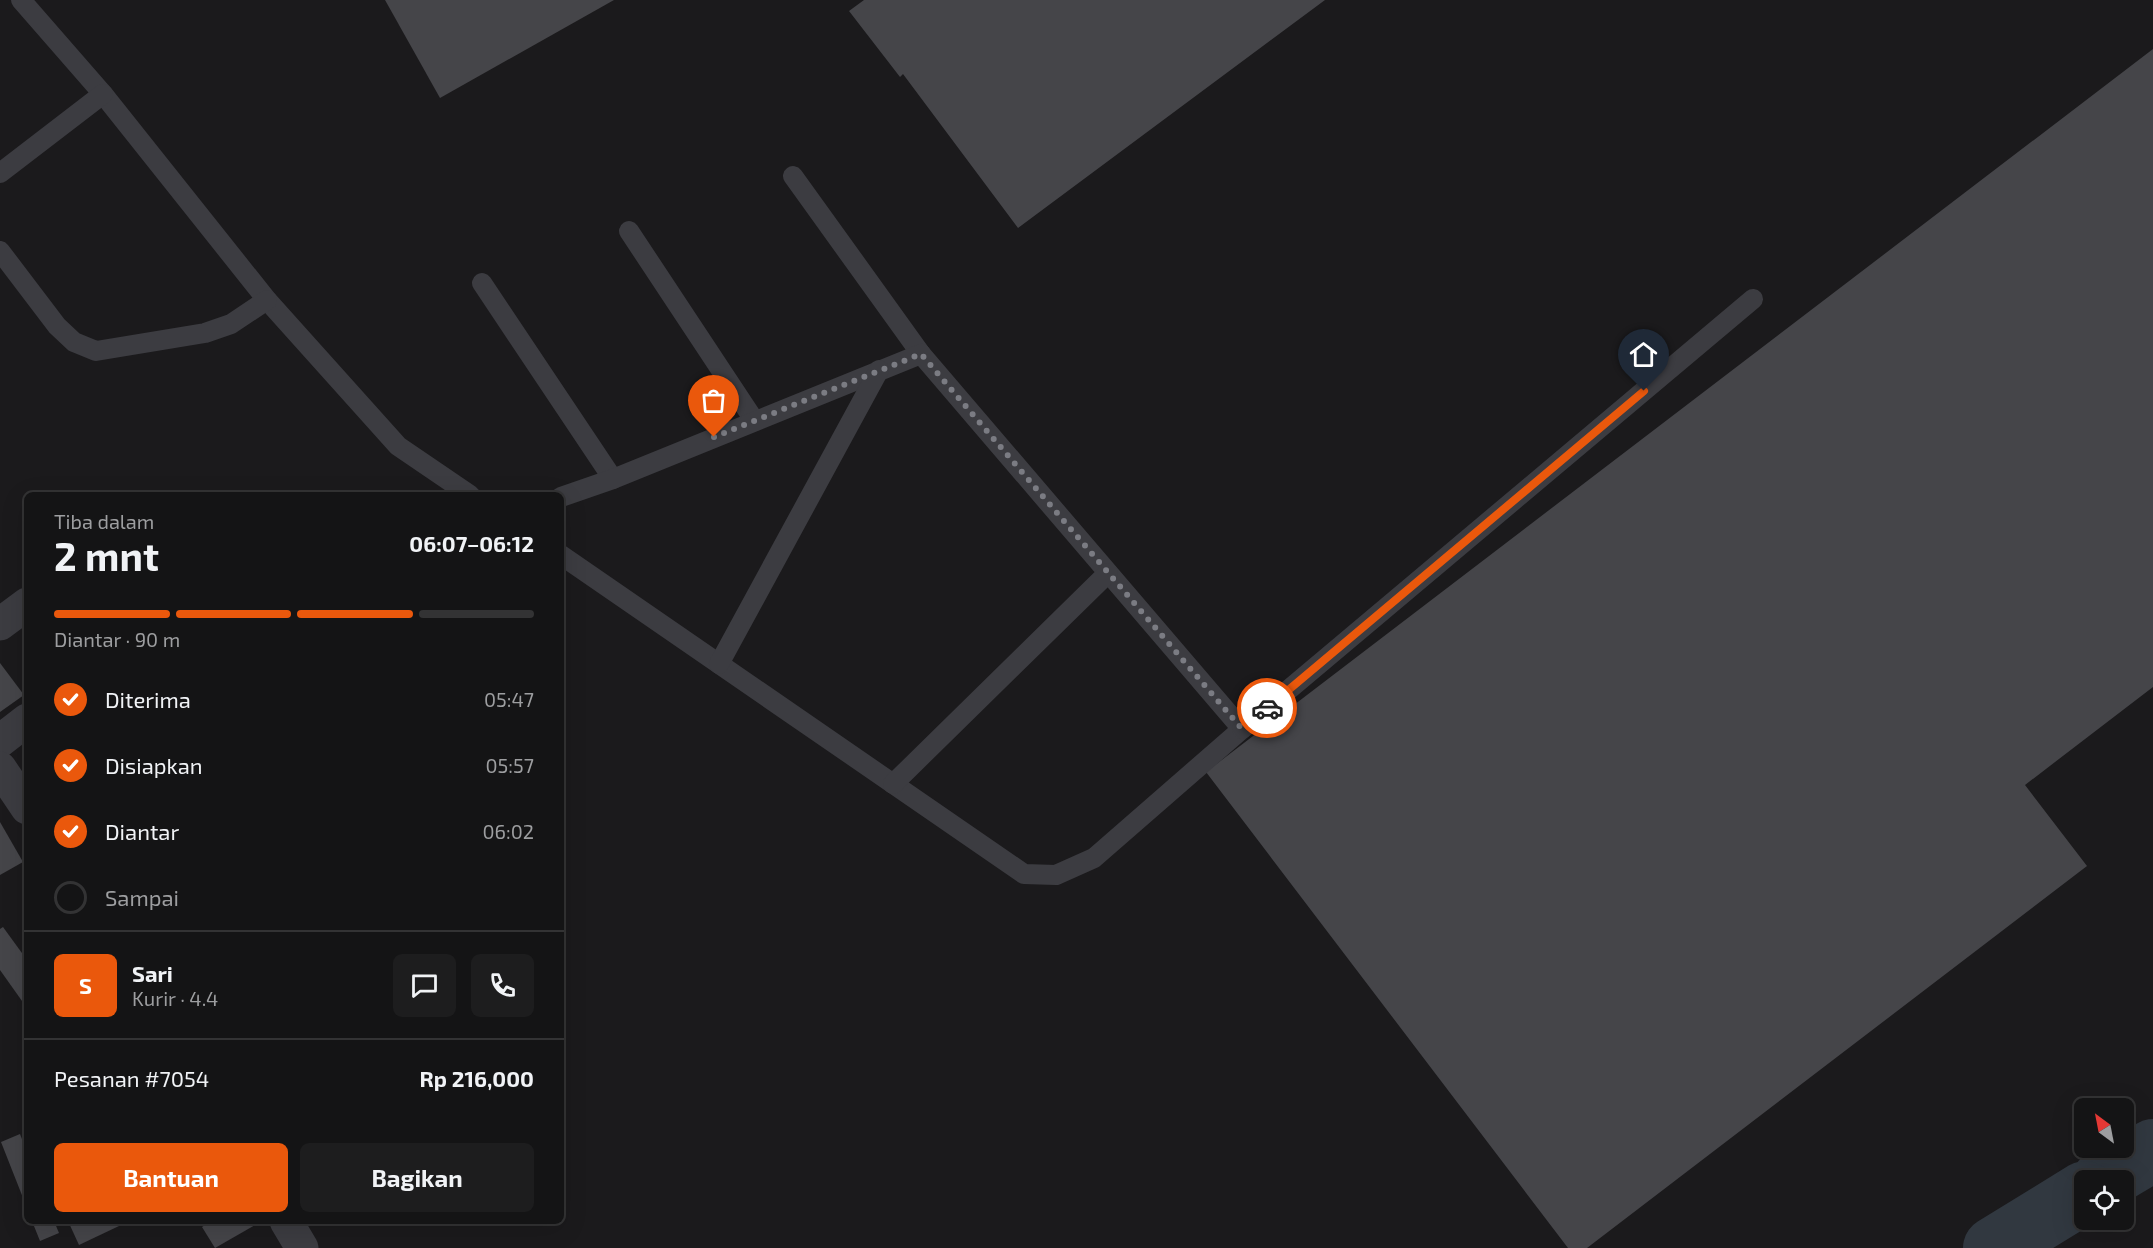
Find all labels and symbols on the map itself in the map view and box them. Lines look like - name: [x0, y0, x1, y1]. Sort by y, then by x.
- pin: [1618, 329, 1669, 391]
- pin: [688, 375, 739, 437]
- courier: [1237, 678, 1297, 738]
- north arrow: [2074, 1098, 2134, 1158]

